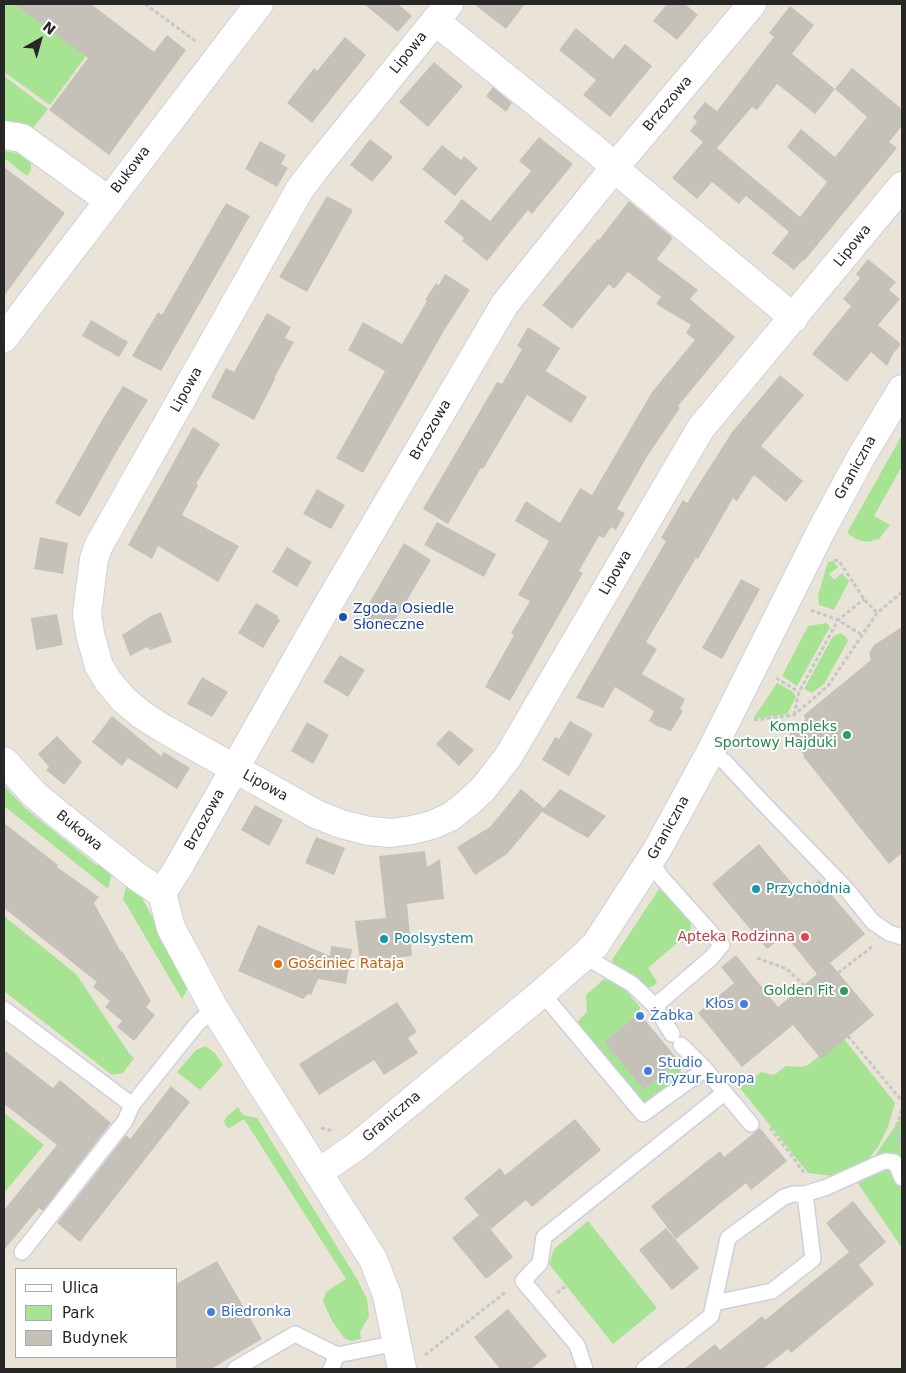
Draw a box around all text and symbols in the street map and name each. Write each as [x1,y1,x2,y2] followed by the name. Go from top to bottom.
[15,15,65,65] north arrow
[40,18,59,38] text: N
[387,29,431,77] street label: Lipowa
[640,73,696,135] street label: Brzozowa
[108,143,154,197] street label: Bukowa
[831,222,875,270] street label: Lipowa
[168,364,206,416] street label: Lipowa
[407,397,455,463] street label: Brzozowa
[832,433,880,503] street label: Graniczna
[596,548,636,598] street label: Lipowa
[353,601,454,634] place label: Zgoda Osiedle Słoneczne
[337,611,349,623] marker: Zgoda Osiedle Słoneczne
[714,719,837,752] place label: Kompleks Sportowy Hajduki
[841,729,853,741] marker: Kompleks Sportowy Hajduki
[239,767,291,805] street label: Lipowa
[181,787,229,853] street label: Brzozowa
[645,793,693,863] street label: Graniczna
[52,807,106,855] street label: Bukowa
[766,881,851,897] place label: Przychodnia
[750,883,762,895] marker: Przychodnia
[677,929,795,945] place label: Apteka Rodzinna
[394,931,474,947] place label: Poolsystem
[799,931,811,943] marker: Apteka Rodzinna
[378,933,390,945] marker: Poolsystem
[288,956,404,972] place label: Gościniec Rataja
[272,958,284,970] marker: Gościniec Rataja
[763,983,834,999] place label: Golden Fit
[838,985,850,997] marker: Golden Fit
[705,996,734,1012] place label: Kłos
[738,998,750,1010] marker: Kłos
[650,1008,693,1024] place label: Żabka
[634,1010,646,1022] marker: Żabka
[658,1055,755,1088] place label: Studio Fryzur Europa
[642,1065,654,1077] marker: Studio Fryzur Europa
[360,1088,424,1146] street label: Graniczna
[15,1268,178,1358] legend
[62,1279,99,1297] text: Ulica
[62,1304,94,1322] text: Park
[221,1304,291,1320] place label: Biedronka
[205,1306,217,1318] marker: Biedronka
[62,1329,128,1347] text: Budynek

